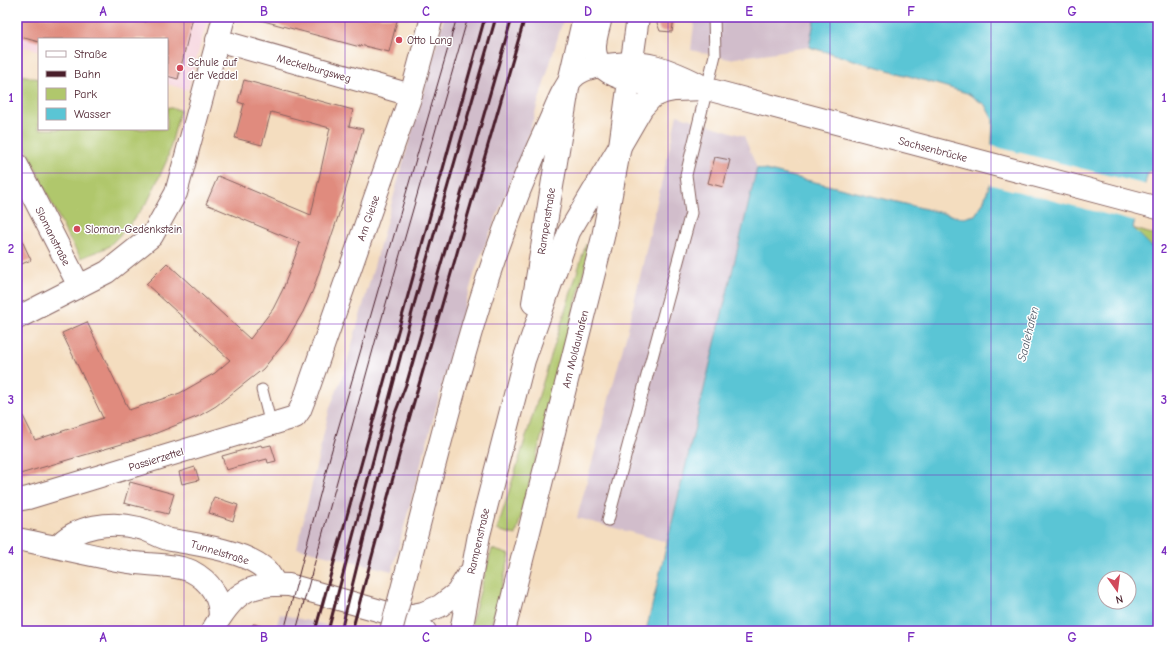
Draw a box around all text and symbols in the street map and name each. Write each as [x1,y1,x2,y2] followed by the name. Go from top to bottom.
[99,4,107,19] text: A
[260,4,268,19] text: B
[422,4,430,19] text: C
[584,4,592,19] text: D
[745,4,753,19] text: E
[907,4,915,19] text: F
[1067,4,1077,19] text: G
[407,34,452,47] place label: Otto Lang
[394,35,404,45] marker: Otto Lang
[38,38,168,130] legend
[74,47,107,61] text: Straße
[275,52,353,85] street label: Meckelburgsweg
[188,56,238,82] place label: Schule auf der Veddel
[175,63,185,73] marker: Schule auf der Veddel
[74,67,101,81] text: Bahn
[74,87,97,101] text: Park
[8,90,14,105] text: 1
[1161,90,1167,105] text: 1
[74,107,111,121] text: Wasser
[897,134,969,165] street label: Sachsenbrücke
[535,186,558,255] street label: Rampenstraße
[355,193,383,243] street label: Am Gleise
[32,205,73,268] street label: Slomanstraße
[85,223,182,236] place label: Sloman-Gedenkstein
[72,224,82,234] marker: Sloman-Gedenkstein
[8,241,14,256] text: 2
[1161,241,1167,256] text: 2
[1014,305,1042,363] water label: Saalehafen
[560,309,591,389] street label: Am Moldauhafen
[8,392,14,407] text: 3
[1161,392,1167,407] text: 3
[127,445,185,474] street label: Passierzettel
[465,506,493,575] street label: Rampenstraße
[189,537,251,568] street label: Tunnelstraße
[8,543,14,558] text: 4
[1161,543,1167,558] text: 4
[1097,570,1137,610] north arrow
[1114,592,1124,606] text: N
[99,630,107,645] text: A
[260,630,268,645] text: B
[422,630,430,645] text: C
[584,630,592,645] text: D
[745,630,753,645] text: E
[907,630,915,645] text: F
[1067,630,1077,645] text: G

